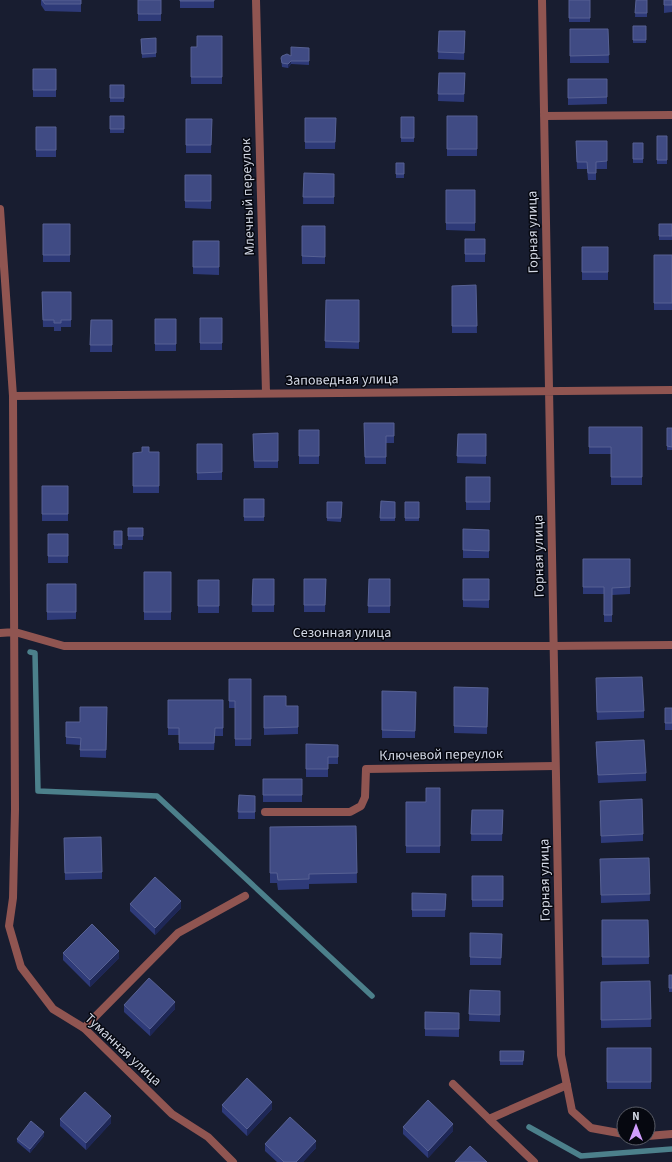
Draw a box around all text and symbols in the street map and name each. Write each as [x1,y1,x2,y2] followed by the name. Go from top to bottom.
[236,138,260,256] street label: Млечный переулок
[522,191,544,273] street label: Горная улица
[285,369,399,391] street label: Заповедная улица
[528,515,550,597] street label: Горная улица
[293,623,391,643] street label: Сезонная улица
[379,744,503,766] street label: Ключевой переулок
[534,839,556,921] street label: Горная улица
[80,1009,166,1091] street label: Туманная улица
[616,1106,656,1146] north arrow
[632,1109,640,1124] text: N

